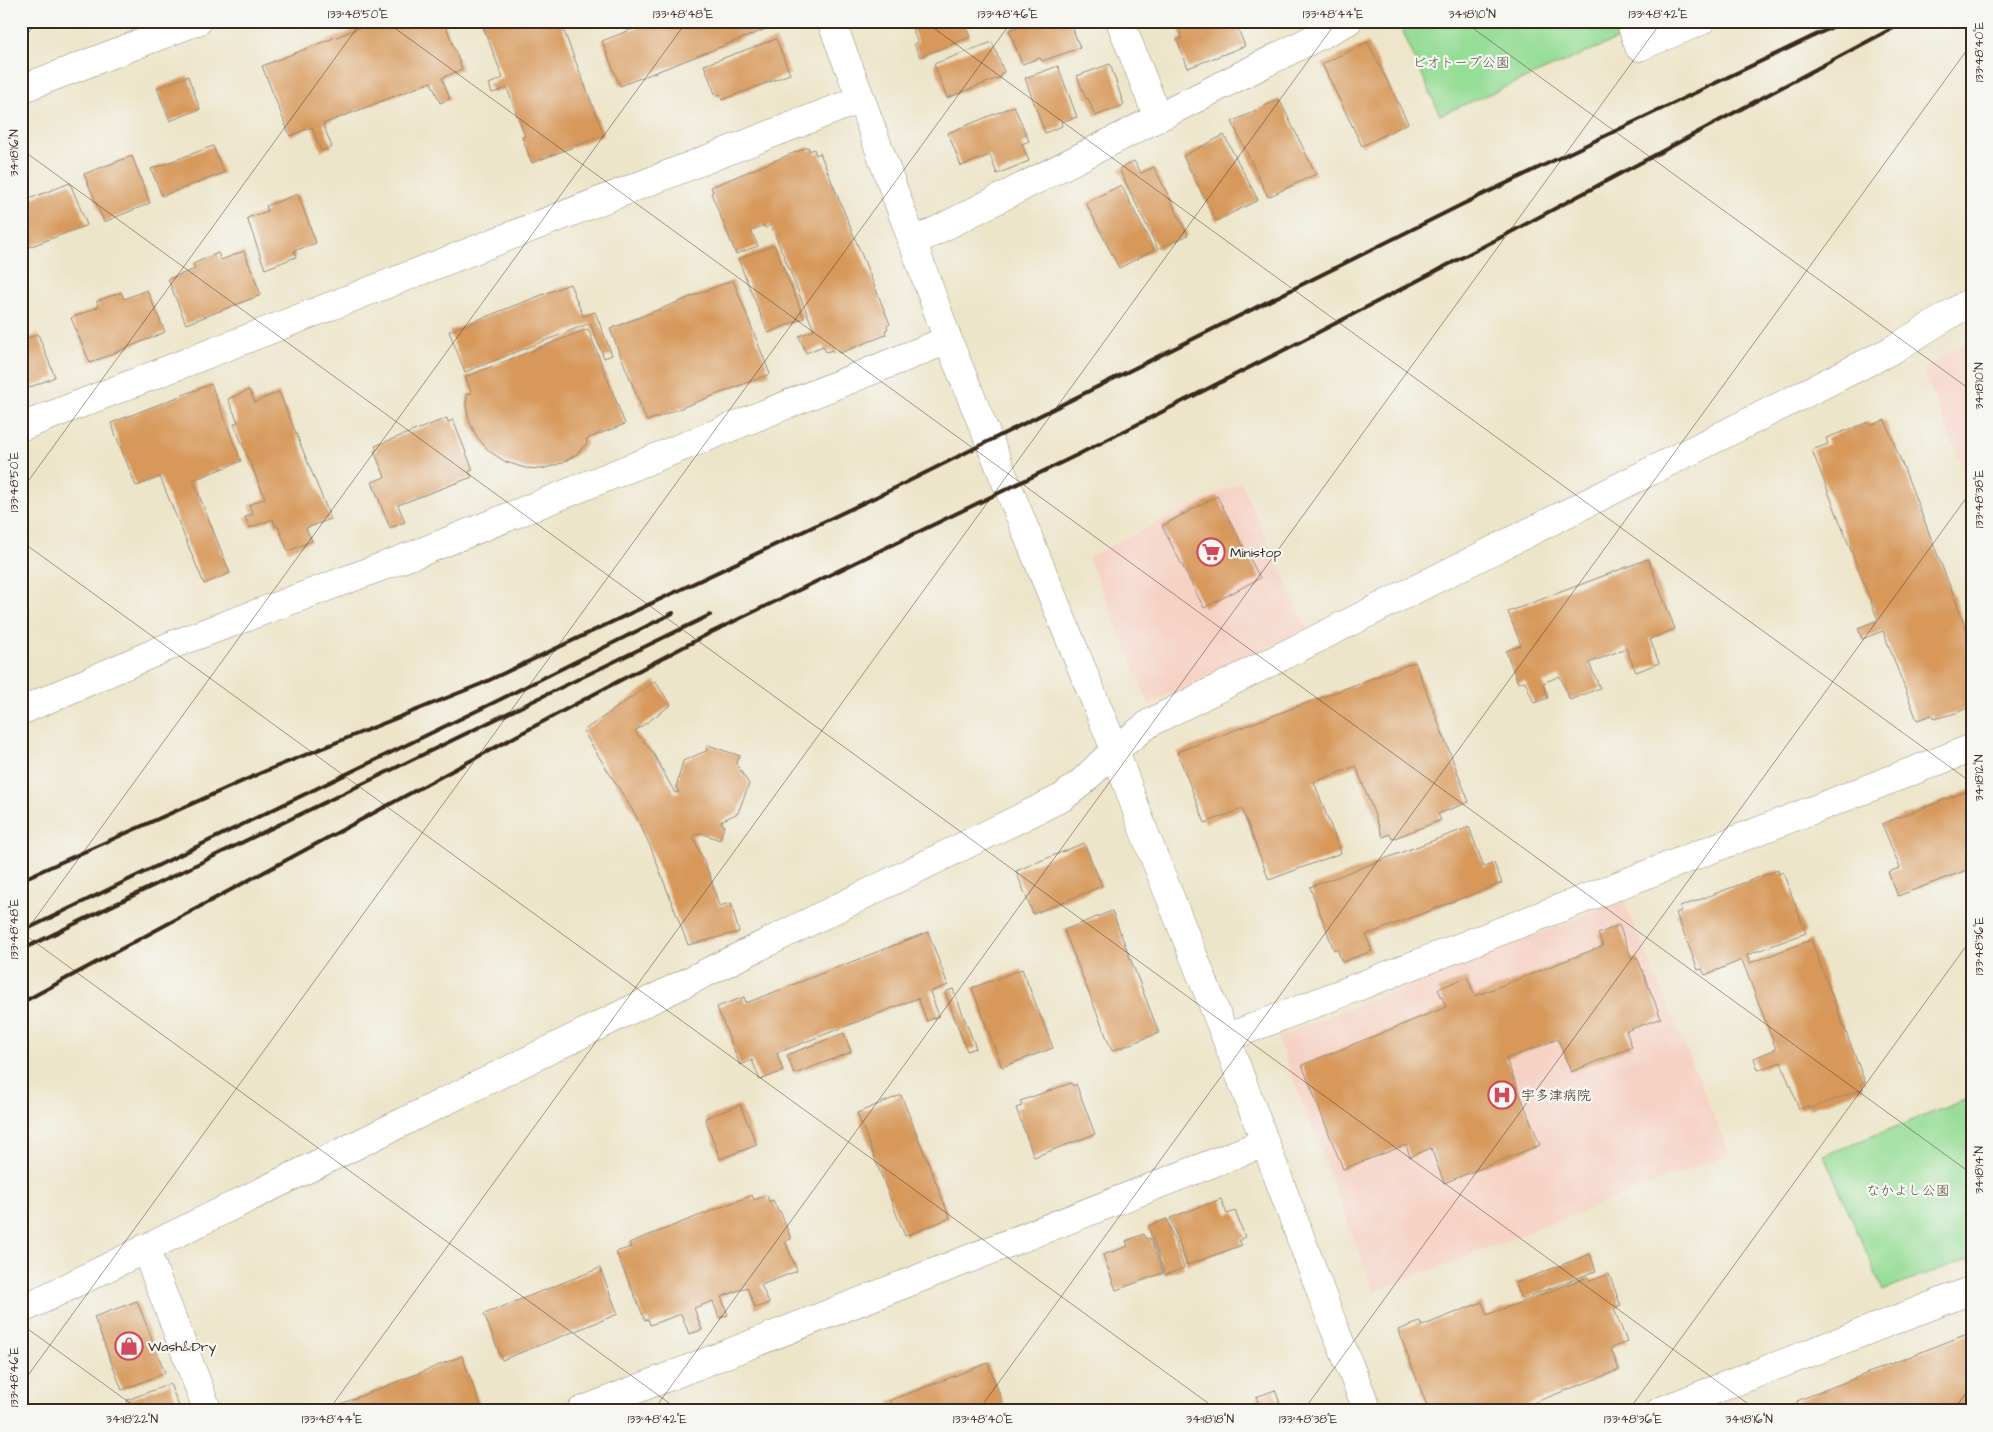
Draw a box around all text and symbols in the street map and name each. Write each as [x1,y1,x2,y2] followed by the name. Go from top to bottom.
[328,6,388,23] text: 133°48'50"E
[653,6,713,23] text: 133°48'48"E
[978,6,1038,23] text: 133°48'46"E
[1303,6,1363,23] text: 133°48'44"E
[1448,6,1496,23] text: 34°18'10"N
[1628,6,1688,23] text: 133°48'42"E
[1971,22,1988,82] text: 133°48'40"E
[1412,53,1510,73] park label: ビオトープ公園
[6,129,23,177] text: 34°18'16"N
[1971,362,1988,410] text: 34°18'10"N
[6,452,23,512] text: 133°48'50"E
[1971,470,1988,528] text: 133°48'38"E
[1196,537,1226,567] supermarket icon: Ministop
[1230,543,1281,563] place label: Ministop
[1971,754,1988,801] text: 34°18'12"N
[6,899,23,959] text: 133°48'48"E
[1971,917,1988,975] text: 133°48'36"E
[1487,1080,1517,1110] hospital icon: 宇多津病院
[1521,1086,1591,1106] place label: 宇多津病院
[1971,1145,1988,1194] text: 34°18'14"N
[1866,1181,1950,1201] park label: なかよし公園
[114,1331,144,1361] shop icon: Wash&Dry
[148,1337,216,1357] place label: Wash&Dry
[6,1347,23,1407] text: 133°48'46"E
[106,1411,159,1428] text: 34°18'22"N
[302,1411,362,1428] text: 133°48'44"E
[627,1411,687,1428] text: 133°48'42"E
[953,1411,1013,1428] text: 133°48'40"E
[1186,1411,1234,1428] text: 34°18'18"N
[1279,1411,1337,1428] text: 133°48'38"E
[1604,1411,1662,1428] text: 133°48'36"E
[1725,1411,1773,1428] text: 34°18'16"N

